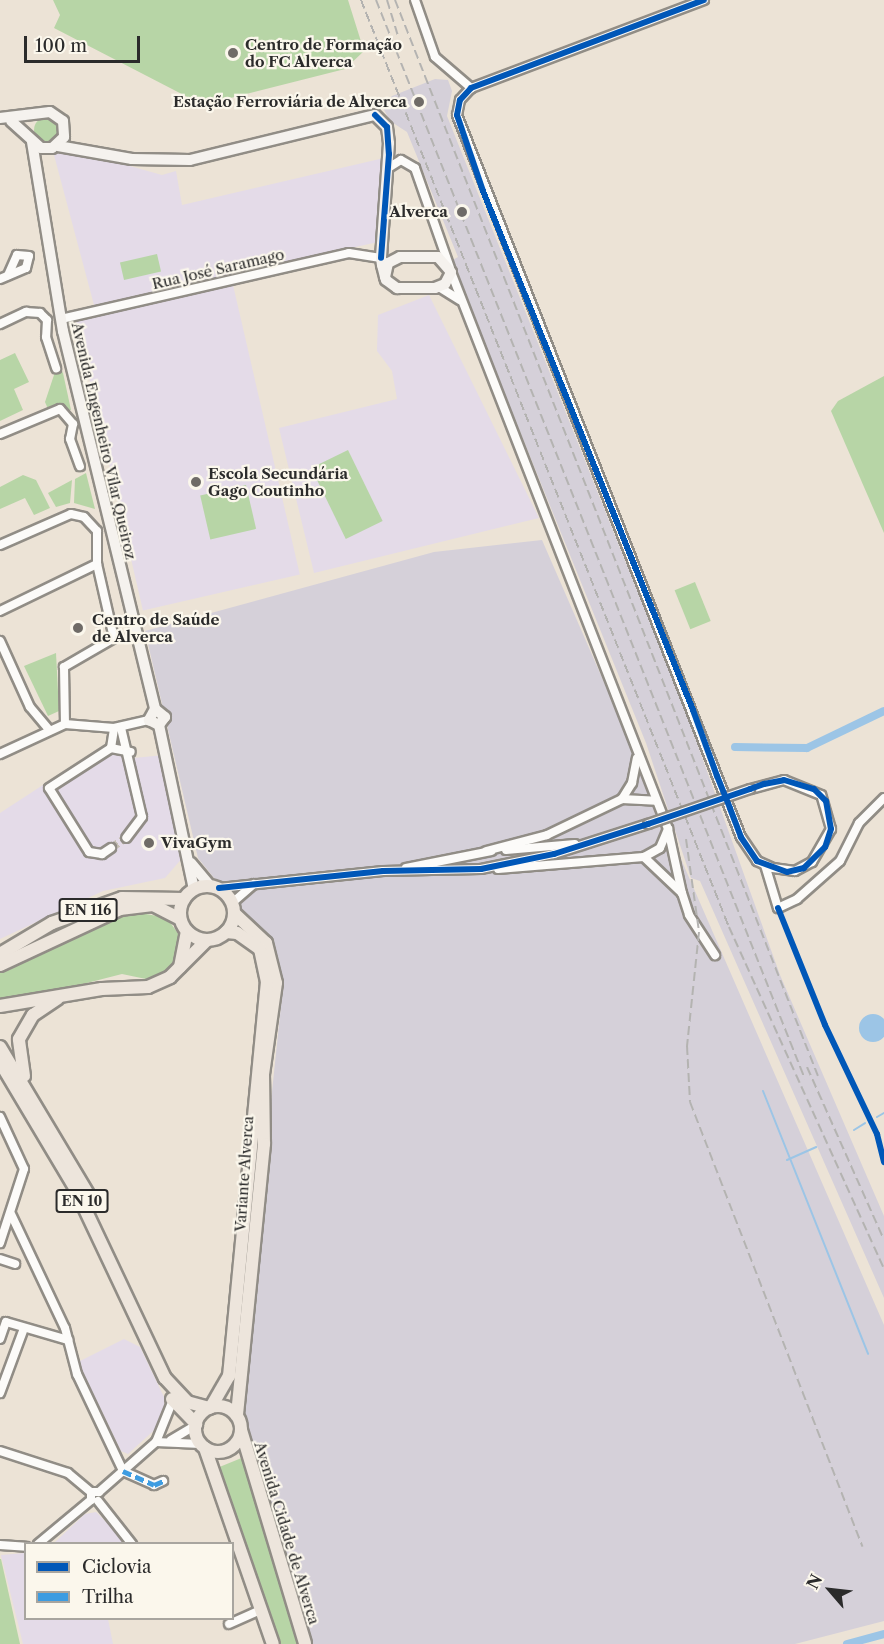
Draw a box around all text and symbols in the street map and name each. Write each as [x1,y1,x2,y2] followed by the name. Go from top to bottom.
[27,24,142,62] scale bar
[35,35,87,57] text: 100 m
[245,35,402,70] place label: Centro de Formação do FC Alverca
[226,46,240,60] marker: Centro de Formação do FC Alverca
[172,93,407,111] place label: Estação Ferroviária de Alverca
[412,95,426,109] marker: Estação Ferroviária de Alverca
[389,203,448,221] place label: Alverca
[453,203,471,221] marker: Alverca
[150,245,286,293] street label: Rua José Saramago
[68,320,140,562] street label: Avenida Engenheiro Vilar Queiroz
[208,464,348,499] place label: Escola Secundária Gago Coutinho
[189,475,203,489] marker: Escola Secundária Gago Coutinho
[92,610,220,645] place label: Centro de Saúde de Alverca
[69,619,87,637] marker: Centro de Saúde de Alverca
[161,834,232,852] place label: VivaGym
[142,836,156,850] marker: VivaGym
[58,899,118,921] road number: EN 116
[231,1115,257,1233] street label: Variante Alverca
[55,1190,109,1212] road number: EN 10
[250,1439,324,1627] street label: Avenida Cidade de Alverca
[24,1542,234,1620] legend
[82,1556,151,1578] text: Ciclovia
[800,1560,860,1620] north arrow
[802,1571,826,1592] text: N
[82,1586,134,1608] text: Trilha

